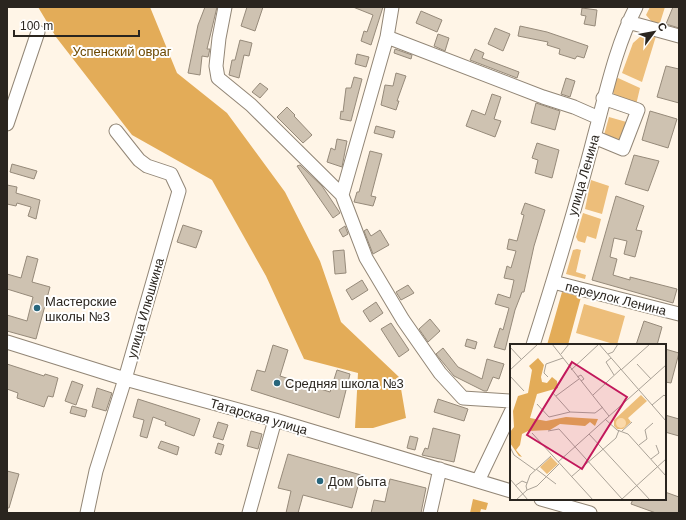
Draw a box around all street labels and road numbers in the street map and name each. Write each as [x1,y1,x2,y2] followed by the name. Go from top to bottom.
[565,132,602,218] street label: улица Ленина
[124,255,167,360] street label: улица Илюшкина
[564,279,669,318] street label: переулок Ленина
[208,395,310,438] street label: Татарская улица

